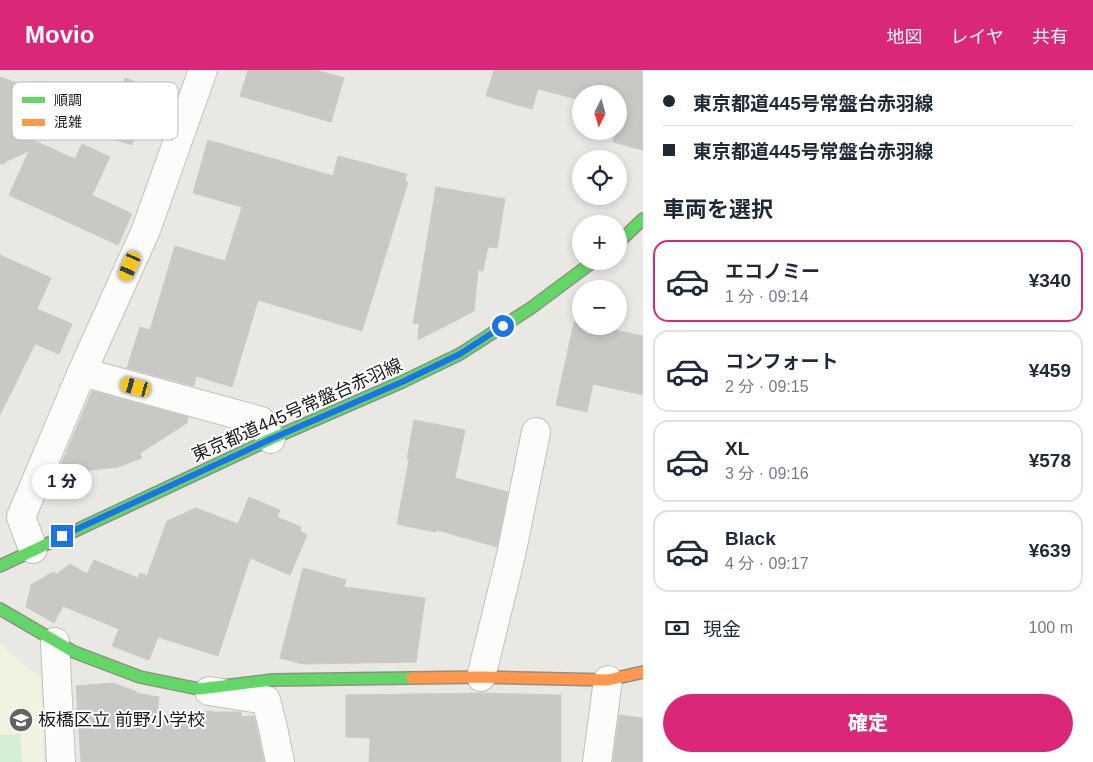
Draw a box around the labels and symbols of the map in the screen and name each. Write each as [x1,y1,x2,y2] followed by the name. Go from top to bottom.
[12,82,178,140] legend
[572,85,628,140] north arrow
[54,92,82,108] text: 順調
[54,114,82,130] text: 混雑
[117,249,142,283] car
[492,315,514,337] route start
[189,354,405,466] street label: 東京都道445号常盤台赤羽線
[119,376,152,398] car
[32,464,92,498] callout: 1 分
[51,525,73,547] route end
[8,707,34,733] school or university icon: 板橋区立 前野小学校
[38,710,205,730] place label: 板橋区立 前野小学校

